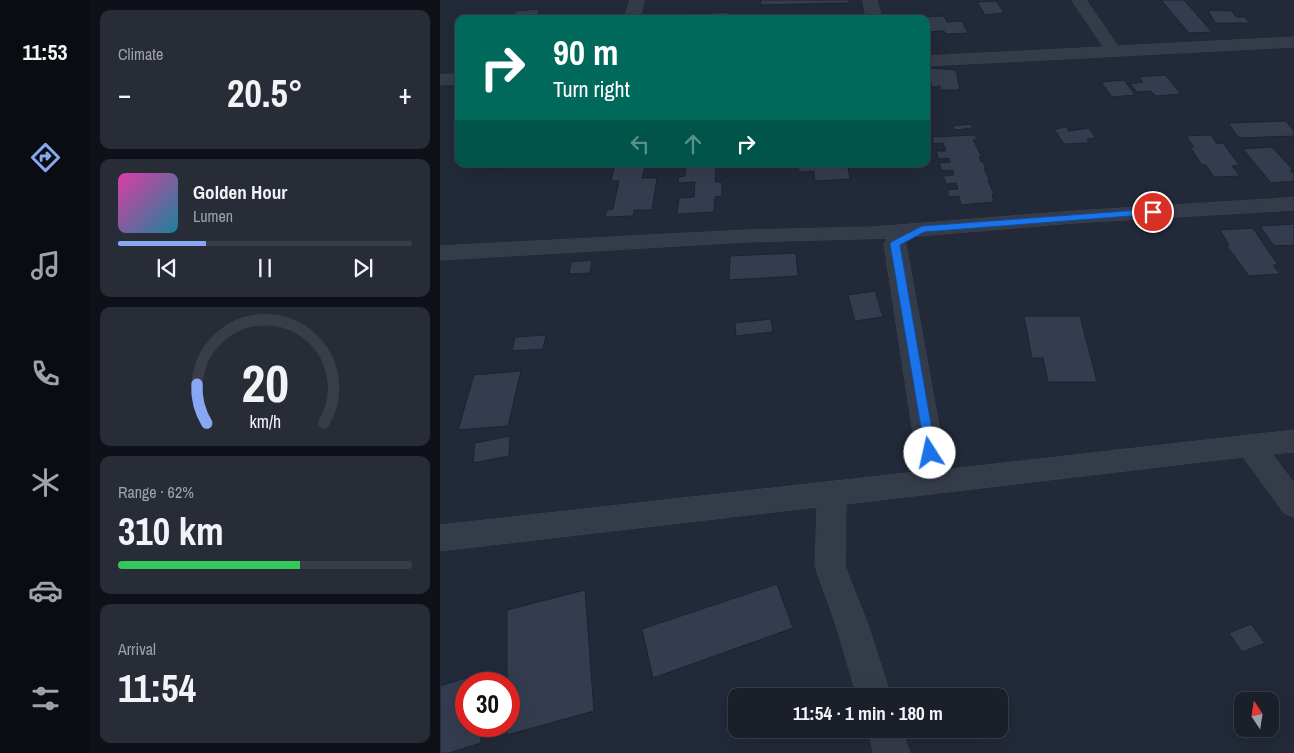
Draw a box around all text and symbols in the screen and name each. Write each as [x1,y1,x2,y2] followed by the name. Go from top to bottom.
[553,29,618,76] text: 90 m
[470,35,535,100] icon: right
[22,37,68,67] text: 11:53
[118,43,163,65] text: Climate
[227,68,303,119] text: 20.5°
[553,74,630,104] text: Turn right
[118,75,131,113] text: −
[399,75,412,113] text: +
[626,130,654,158] icon: left
[679,130,707,158] icon: ahead
[732,130,760,158] icon: right
[28,140,63,175] icon: directions
[193,179,287,205] text: Golden Hour
[1132,191,1174,233] pin
[1139,198,1167,226] icon: arrive
[193,205,233,227] text: Lumen
[28,248,63,283] icon: music
[153,254,181,282] icon: previous
[251,254,279,282] icon: pause
[349,254,377,282] icon: next
[241,348,289,418] text: 20
[28,356,63,391] icon: phone
[249,410,281,434] text: km/h
[903,426,955,478] position arrow
[28,465,63,500] icon: climate
[118,481,194,503] text: Range · 62%
[118,506,224,557] text: 310 km
[28,573,63,608] icon: car
[118,638,156,660] text: Arrival
[118,663,196,714] text: 11:54
[455,672,520,737] speed limit sign: 30
[28,681,63,716] icon: filters
[1234,692,1279,738] north arrow
[1234,692,1279,737] map controls
[793,700,943,726] text: 11:54 · 1 min · 180 m

